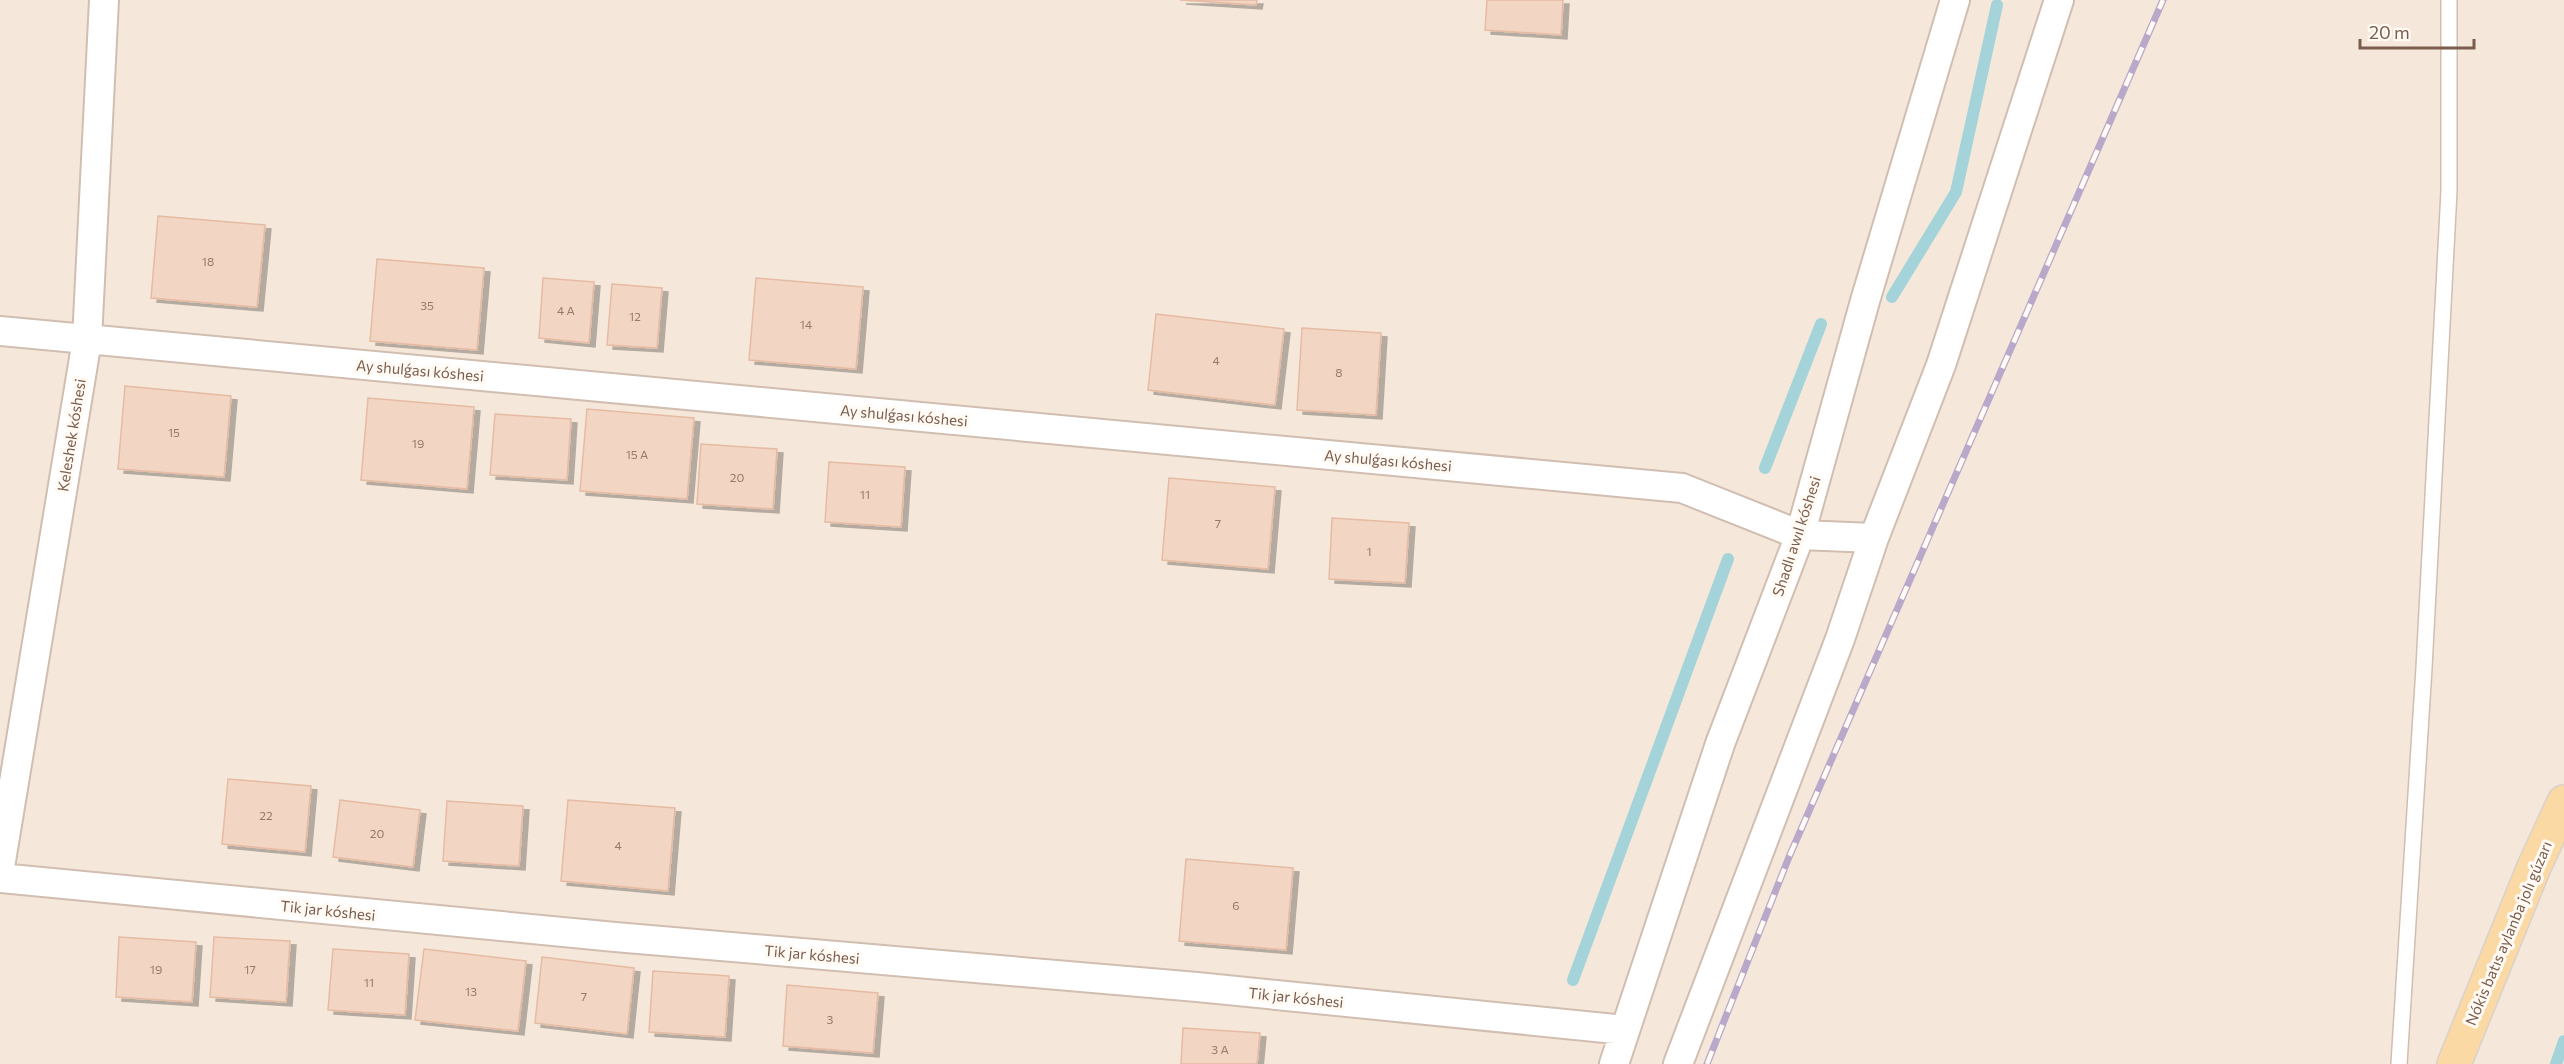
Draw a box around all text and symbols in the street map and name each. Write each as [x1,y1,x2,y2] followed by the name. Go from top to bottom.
[2360,12,2474,50] scale bar
[2369,21,2410,43] text: 20 m
[202,254,214,268] house number: 18
[420,298,434,312] house number: 35
[557,303,575,317] house number: 4 А
[629,309,641,323] house number: 12
[800,317,812,331] house number: 14
[1212,353,1220,367] house number: 4
[355,355,485,385] street label: Ay shulǵası kóshesi
[1335,365,1343,379] house number: 8
[53,377,89,493] street label: Keleshek kóshesi
[839,400,969,430] street label: Ay shulǵası kóshesi
[168,425,180,439] house number: 15
[412,436,424,450] house number: 19
[1323,445,1453,475] street label: Ay shulǵası kóshesi
[626,447,648,461] house number: 15 А
[730,470,744,484] house number: 20
[1768,474,1824,598] street label: Shadlı awıl kóshesi
[860,487,870,501] house number: 11
[1215,516,1221,530] house number: 7
[1366,544,1372,558] house number: 1
[259,808,273,822] house number: 22
[370,826,384,840] house number: 20
[614,838,622,852] house number: 4
[2461,838,2555,1028] street label: Nókis batıs aylanba jolı gúzarı
[280,896,376,924] street label: Tik jar kóshesi
[1232,898,1240,912] house number: 6
[764,941,860,967] street label: Tik jar kóshesi
[150,962,162,976] house number: 19
[244,962,256,976] house number: 17
[364,975,374,989] house number: 11
[1248,983,1344,1011] street label: Tik jar kóshesi
[465,984,477,998] house number: 13
[581,989,587,1003] house number: 7
[827,1012,834,1026] house number: 3
[1211,1042,1229,1056] house number: 3 А

